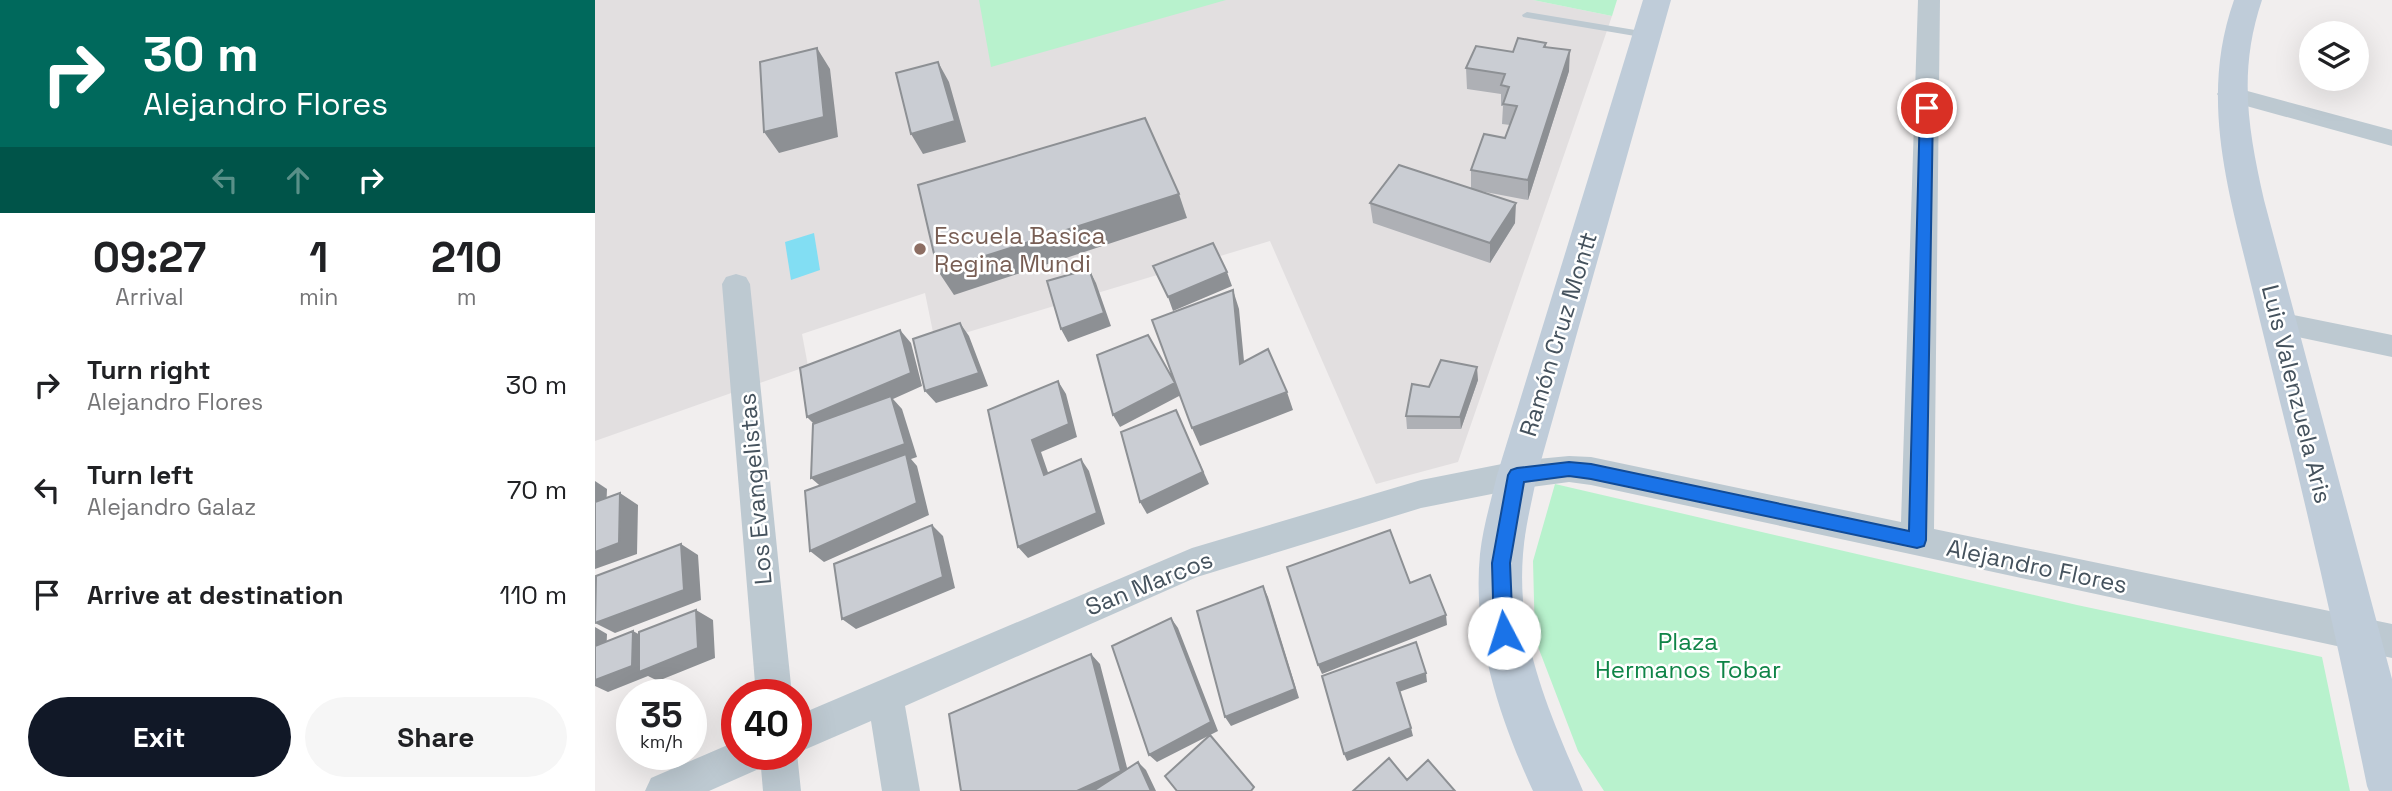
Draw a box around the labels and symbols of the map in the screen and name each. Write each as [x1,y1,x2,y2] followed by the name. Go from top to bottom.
[1897,78,1957,138] pin
[934,220,1106,279] place label: Escuela Basica Regina Mundi
[1512,228,1604,440] street label: Ramón Cruz Montt
[912,241,928,257] marker: Escuela Basica Regina Mundi
[2255,281,2339,507] street label: Luis Valenzuela Aris
[731,392,779,586] street label: Los Evangelistas
[1944,532,2130,600] street label: Alejandro Flores
[1081,543,1217,623] street label: San Marcos
[1467,596,1541,670] position arrow
[1595,626,1781,685] park label: Plaza Hermanos Tobar
[721,679,812,770] speed limit sign: 40

